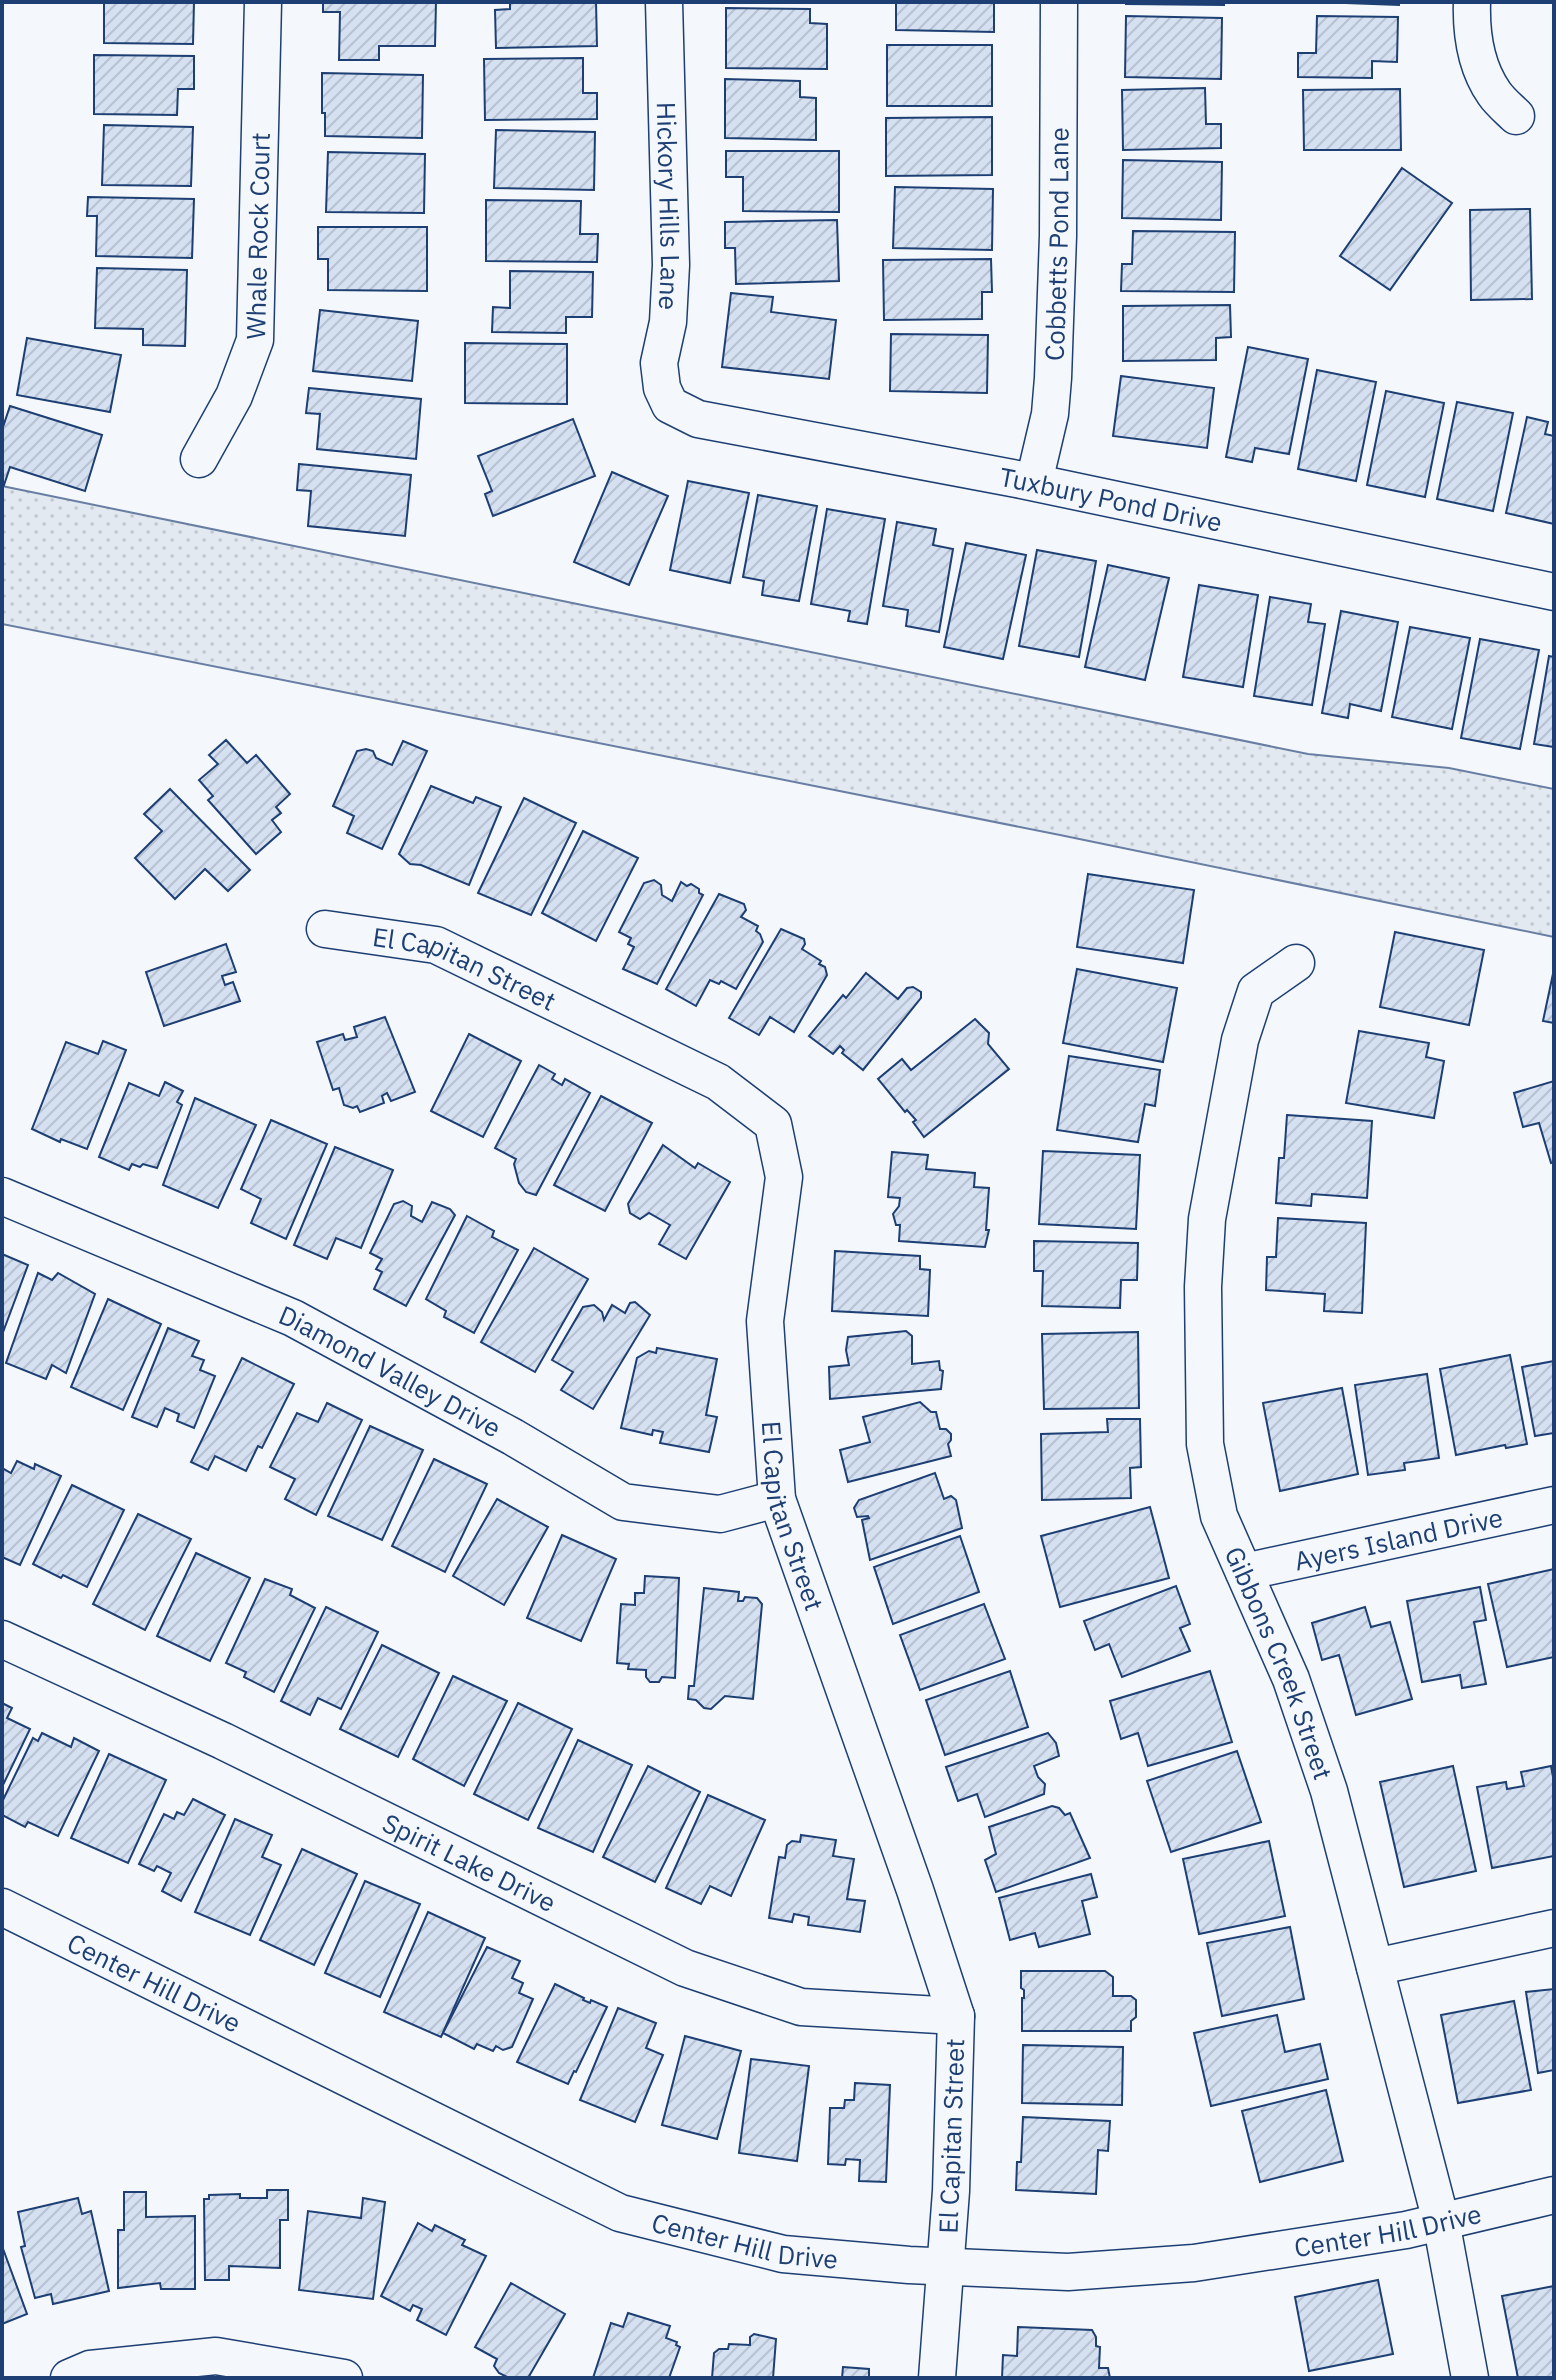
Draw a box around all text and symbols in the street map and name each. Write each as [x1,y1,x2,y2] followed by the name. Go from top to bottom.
[650,101,688,311] street label: Hickory Hills Lane
[1037,127,1075,362] street label: Cobbetts Pond Lane
[238,132,277,340] street label: Whale Rock Court
[997,459,1225,539] street label: Tuxbury Pond Drive
[370,919,562,1018] street label: El Capitan Street
[274,1297,507,1444] street label: Diamond Valley Drive
[755,1420,832,1615] street label: El Capitan Street
[1291,1500,1506,1578] street label: Ayers Island Drive
[1218,1541,1341,1784] street label: Gibbons Creek Street
[377,1805,562,1919] street label: Spirit Lake Drive
[62,1925,247,2040] street label: Center Hill Drive
[931,2038,971,2234] street label: El Capitan Street
[1292,2196,1484,2264] street label: Center Hill Drive
[648,2205,839,2276] street label: Center Hill Drive

